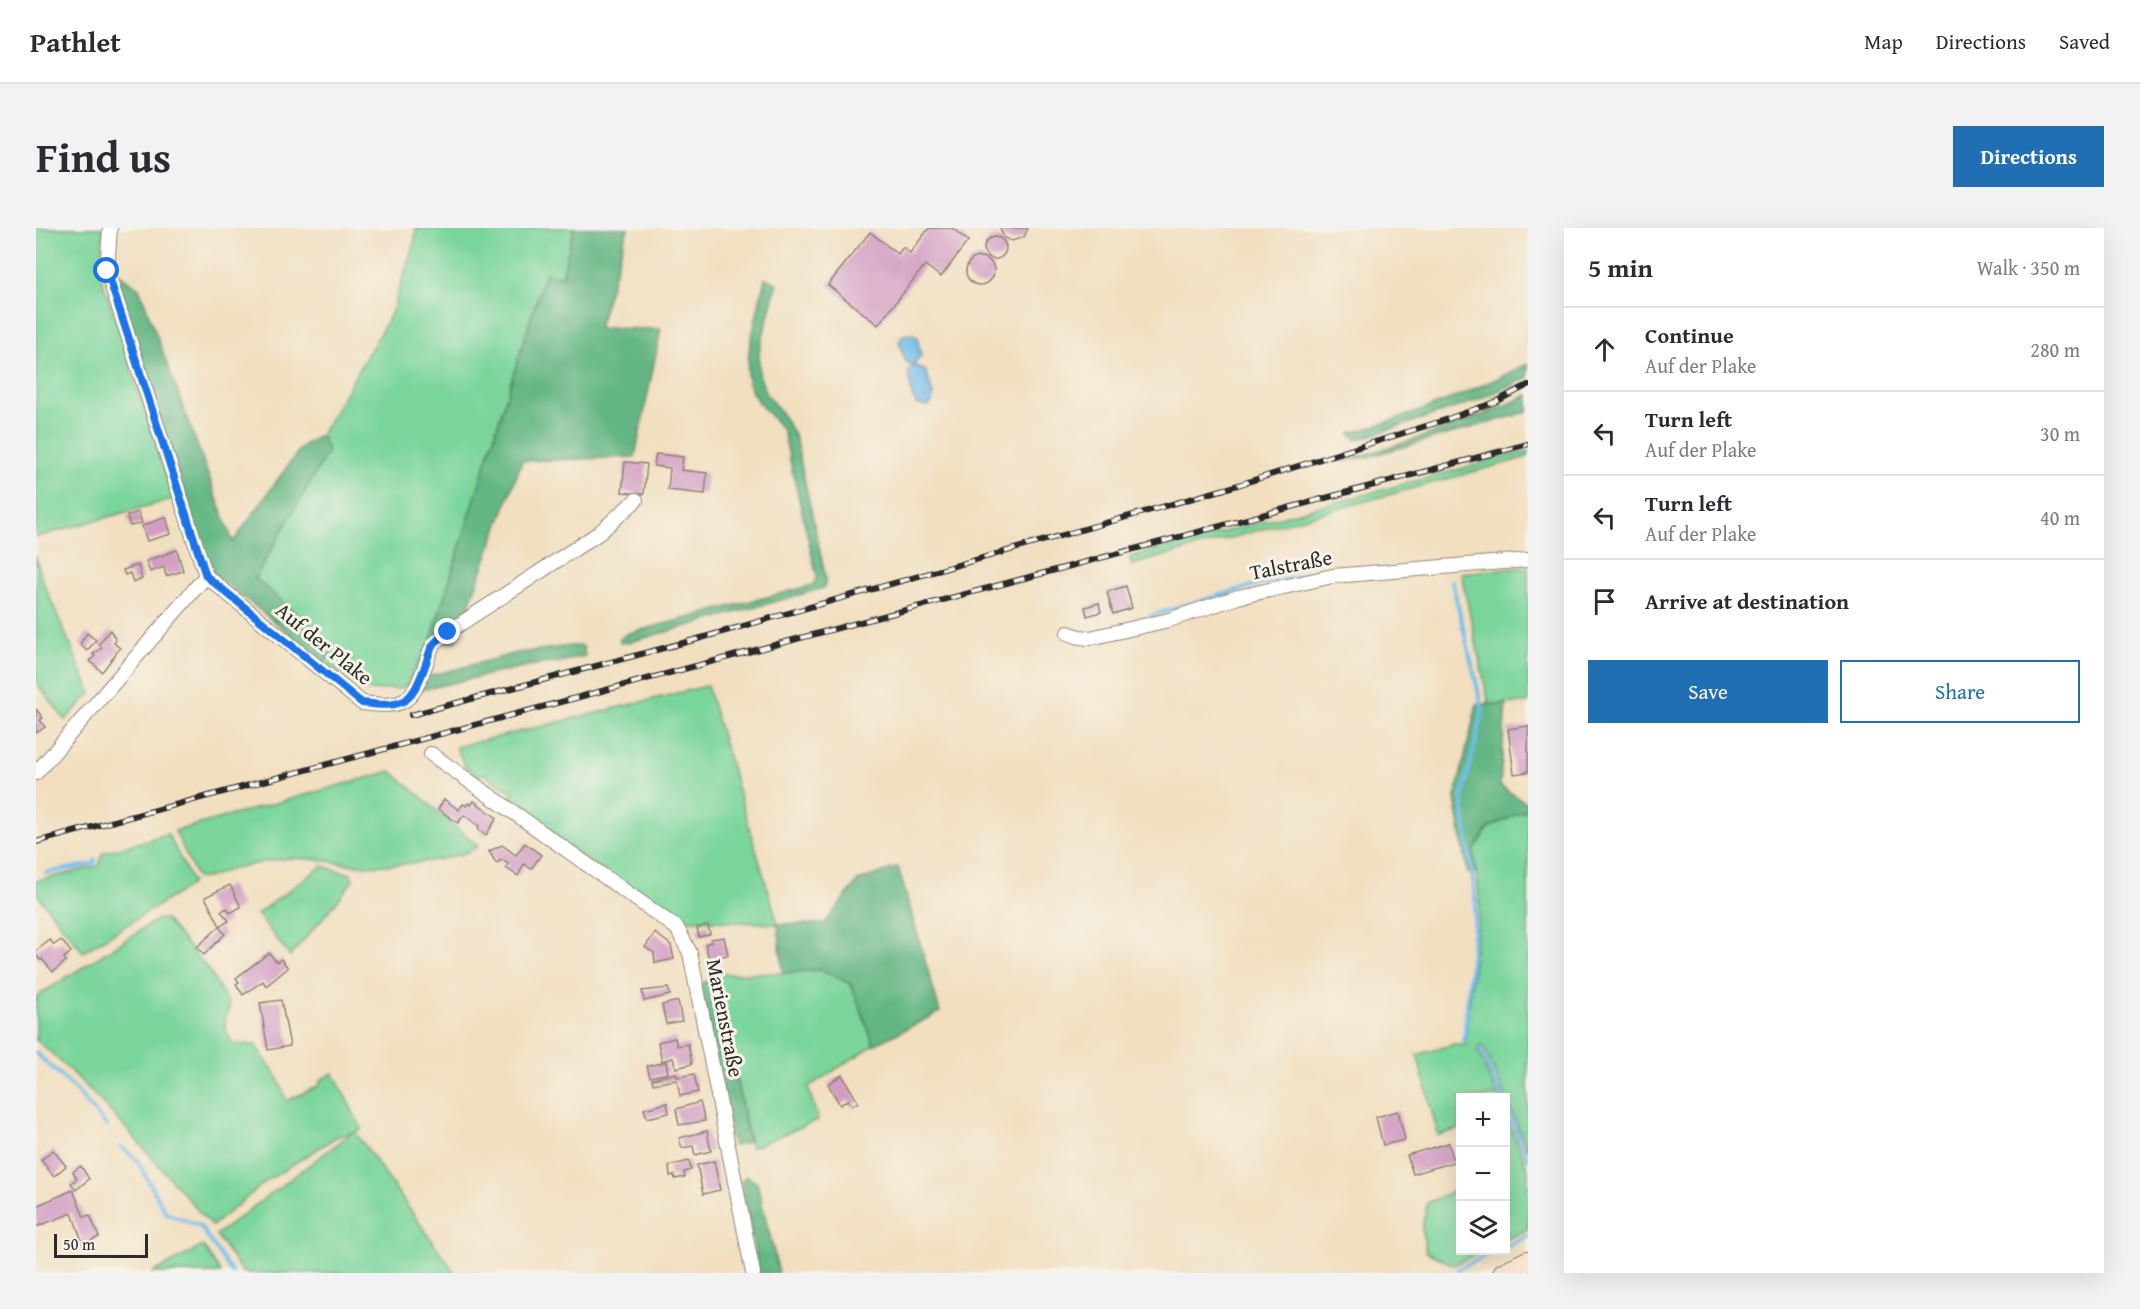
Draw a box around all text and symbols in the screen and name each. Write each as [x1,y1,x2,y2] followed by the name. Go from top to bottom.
[30,21,121,62] text: Pathlet
[1864,26,1903,57] text: Map
[1936,26,2026,57] text: Directions
[2059,26,2110,57] text: Saved
[36,126,171,187] text: Find us
[1953,126,2104,187] button: Directions
[1588,248,1653,287] text: 5 min
[1977,253,2080,282] text: Walk · 350 m
[93,257,119,283] route start
[1645,319,1734,351] text: Continue
[1588,333,1621,366] icon: ahead
[2030,335,2080,364] text: 280 m
[1645,351,1756,380] text: Auf der Plake
[1645,403,1732,435] text: Turn left
[1588,417,1621,450] icon: left
[2040,419,2080,448] text: 30 m
[1645,435,1756,464] text: Auf der Plake
[1645,487,1732,519] text: Turn left
[1588,501,1621,534] icon: left
[2040,503,2080,532] text: 40 m
[1645,519,1756,548] text: Auf der Plake
[1247,541,1335,588] street label: Talstraße
[1588,585,1621,618] icon: arrive
[1645,585,1849,617] text: Arrive at destination
[269,595,380,693] street label: Auf der Plake
[434,618,460,644] route end
[1588,660,1828,723] button: Save
[1840,660,2080,723] button: Share
[699,956,752,1080] street label: Marienstraße
[1456,1093,1510,1255] map controls
[1456,1093,1510,1147] button: +
[1456,1147,1510,1201] button: −
[1456,1201,1510,1255] button: layers
[54,1231,148,1258] scale bar
[63,1232,95,1256] text: 50 m

